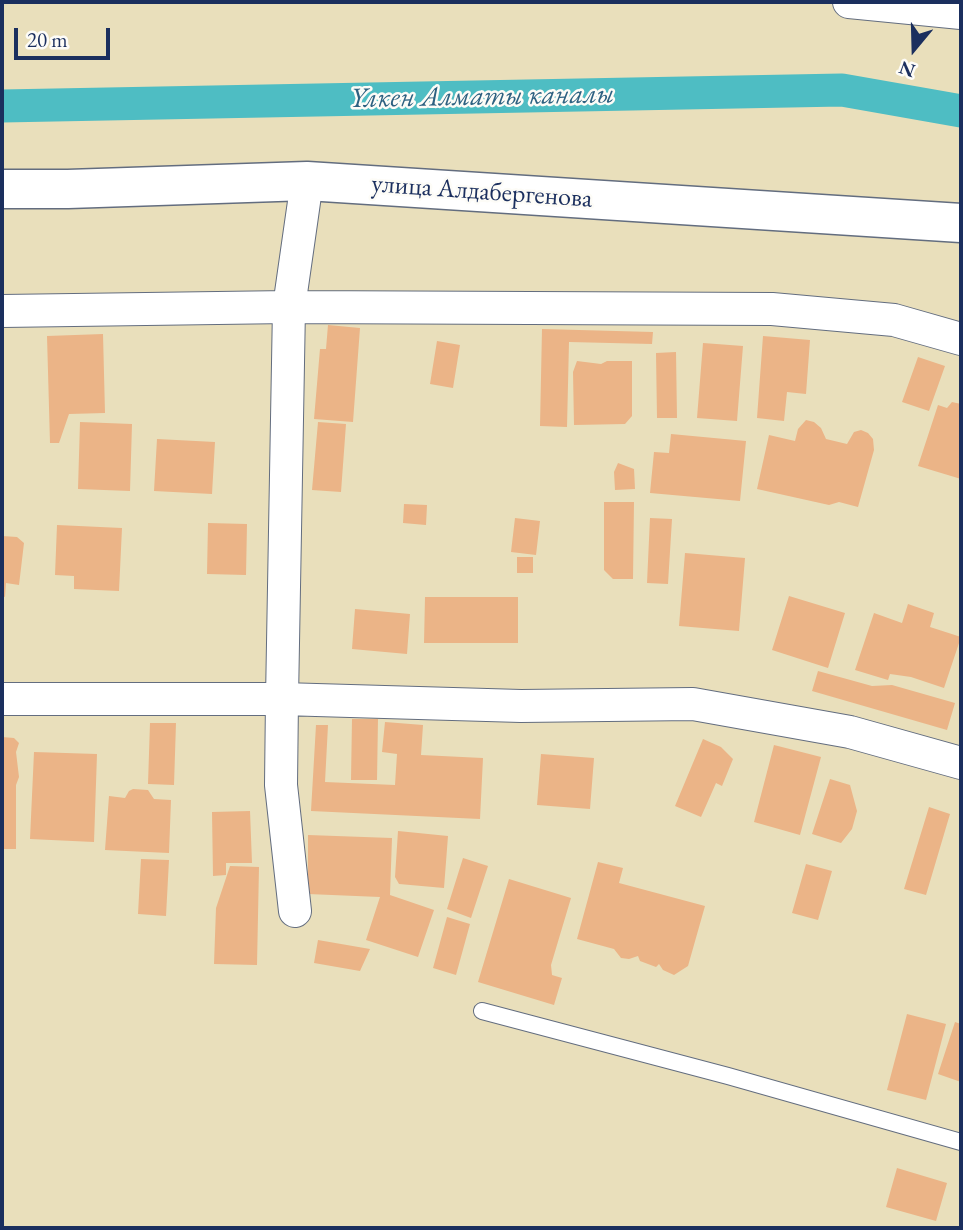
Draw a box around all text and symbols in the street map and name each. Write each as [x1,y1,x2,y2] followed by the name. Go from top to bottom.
[18,14,114,58] scale bar
[879,14,949,84] north arrow
[27,26,68,53] text: 20 m
[896,55,918,84] text: N
[349,78,615,116] water label: Үлкен Алматы каналы
[371,169,593,215] street label: улица Алдабергенова

